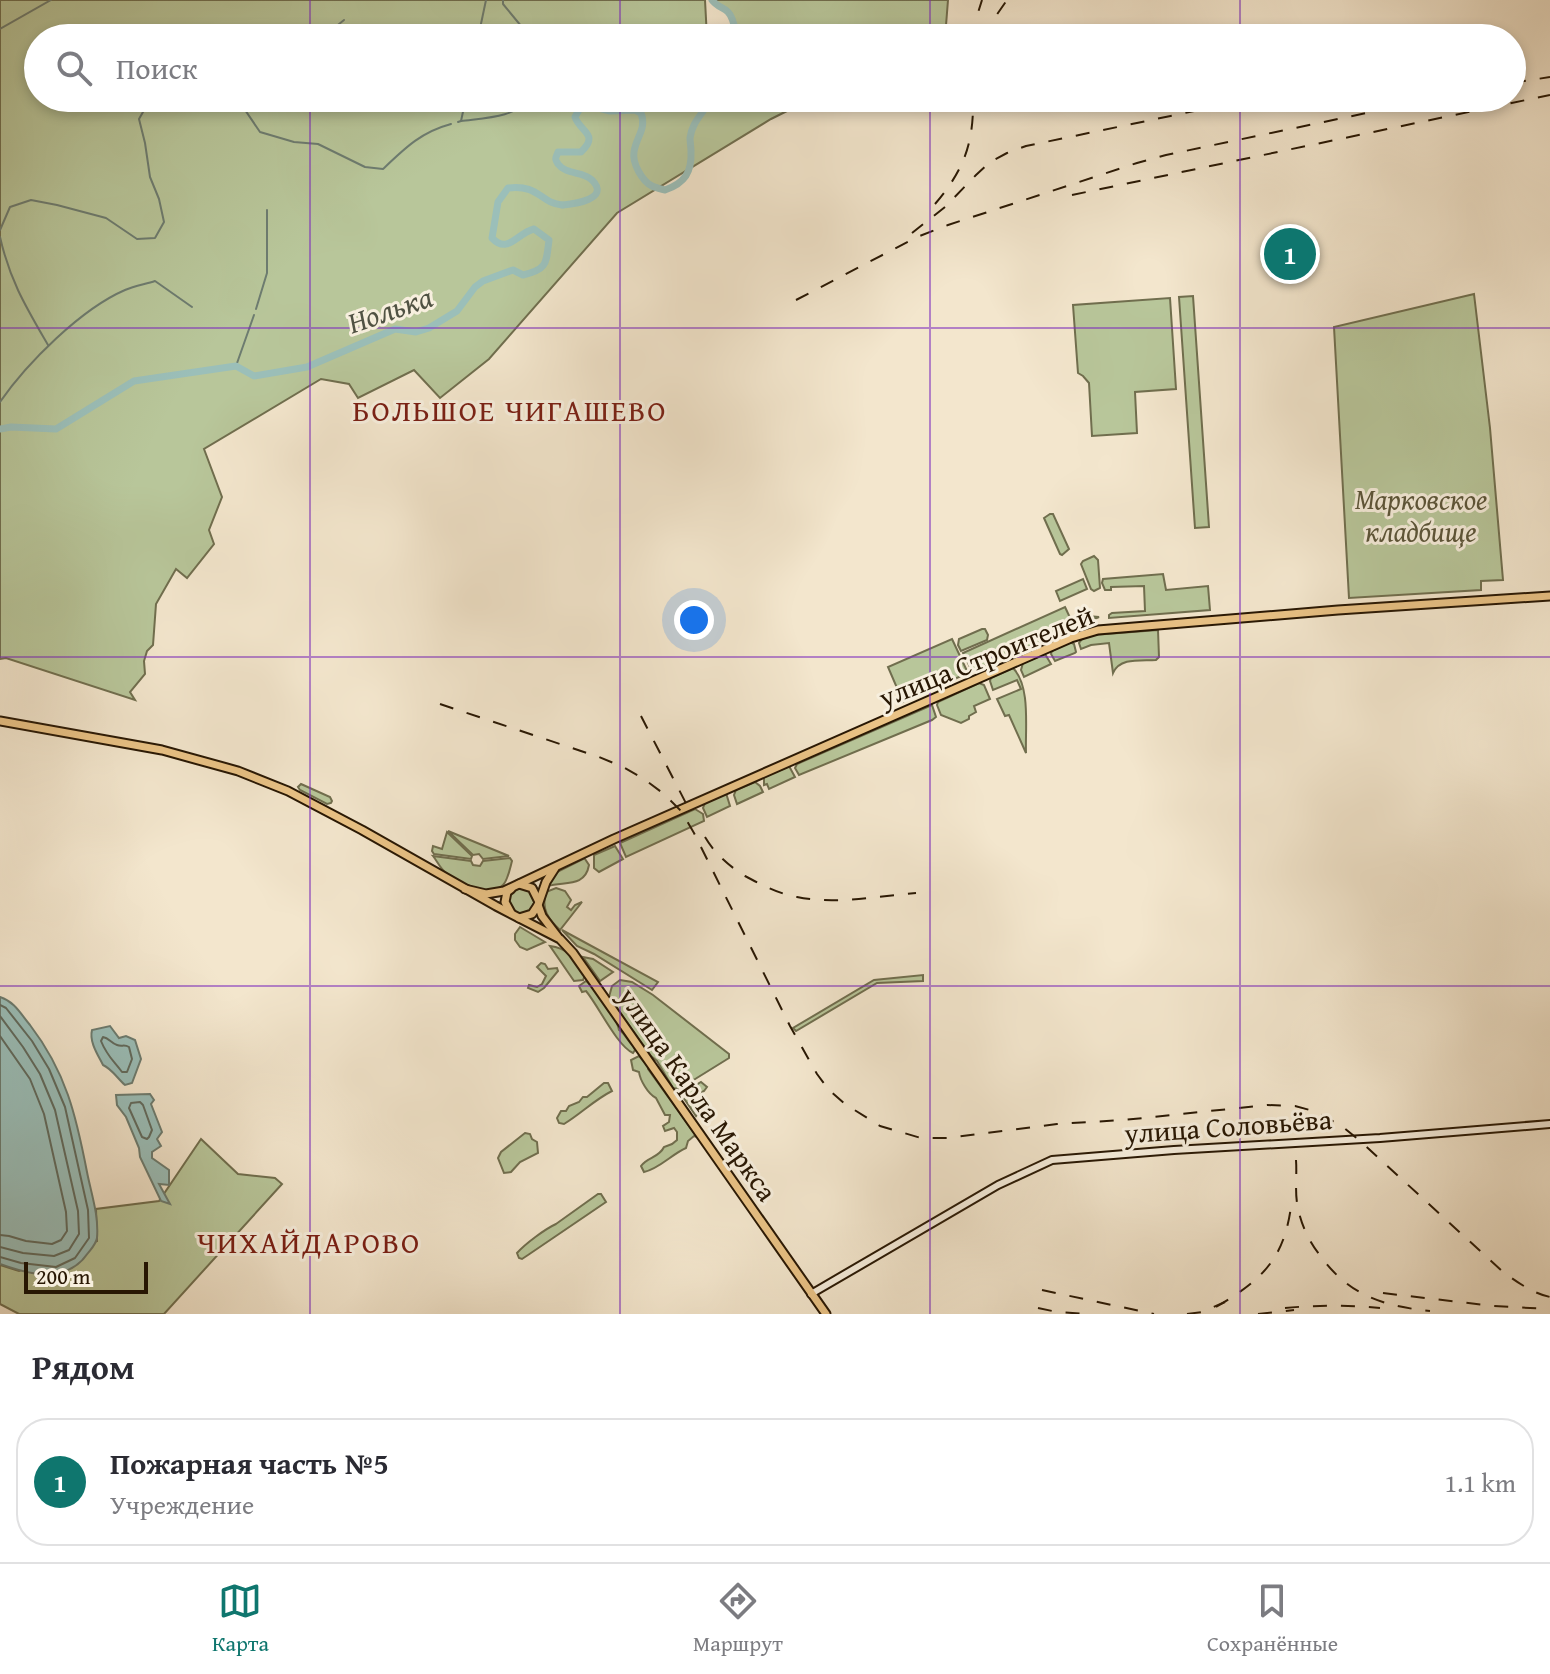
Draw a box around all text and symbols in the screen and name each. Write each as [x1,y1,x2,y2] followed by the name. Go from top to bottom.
[24,24,1526,112] search box
[52,46,96,90] icon: search
[116,46,198,90] text: Поиск
[1264,224,1316,284] pin: 1
[341,274,438,344] water label: Нолька
[353,388,667,432] district label: БОЛЬШОЕ ЧИГАШЕВО
[1355,478,1487,551] park label: Марковское кладбище
[871,594,1099,718] street label: улица Строителей
[674,600,714,640] your location
[608,977,788,1210] street label: улица Карла Маркса
[1122,1098,1334,1153] street label: улица Соловьёва
[197,1220,421,1264] district label: ЧИХАЙДАРОВО
[24,1258,148,1294] scale bar
[36,1260,91,1292] text: 200 m
[32,1342,135,1391] text: Рядом
[110,1441,389,1485] text: Пожарная часть №5
[53,1463,67,1502] text: 1
[1444,1463,1516,1502] text: 1.1 km
[110,1485,254,1524] text: Учреждение
[212,1579,269,1659] tab: Карта
[693,1579,783,1659] tab: Маршрут
[1207,1579,1338,1659] tab: Сохранённые

